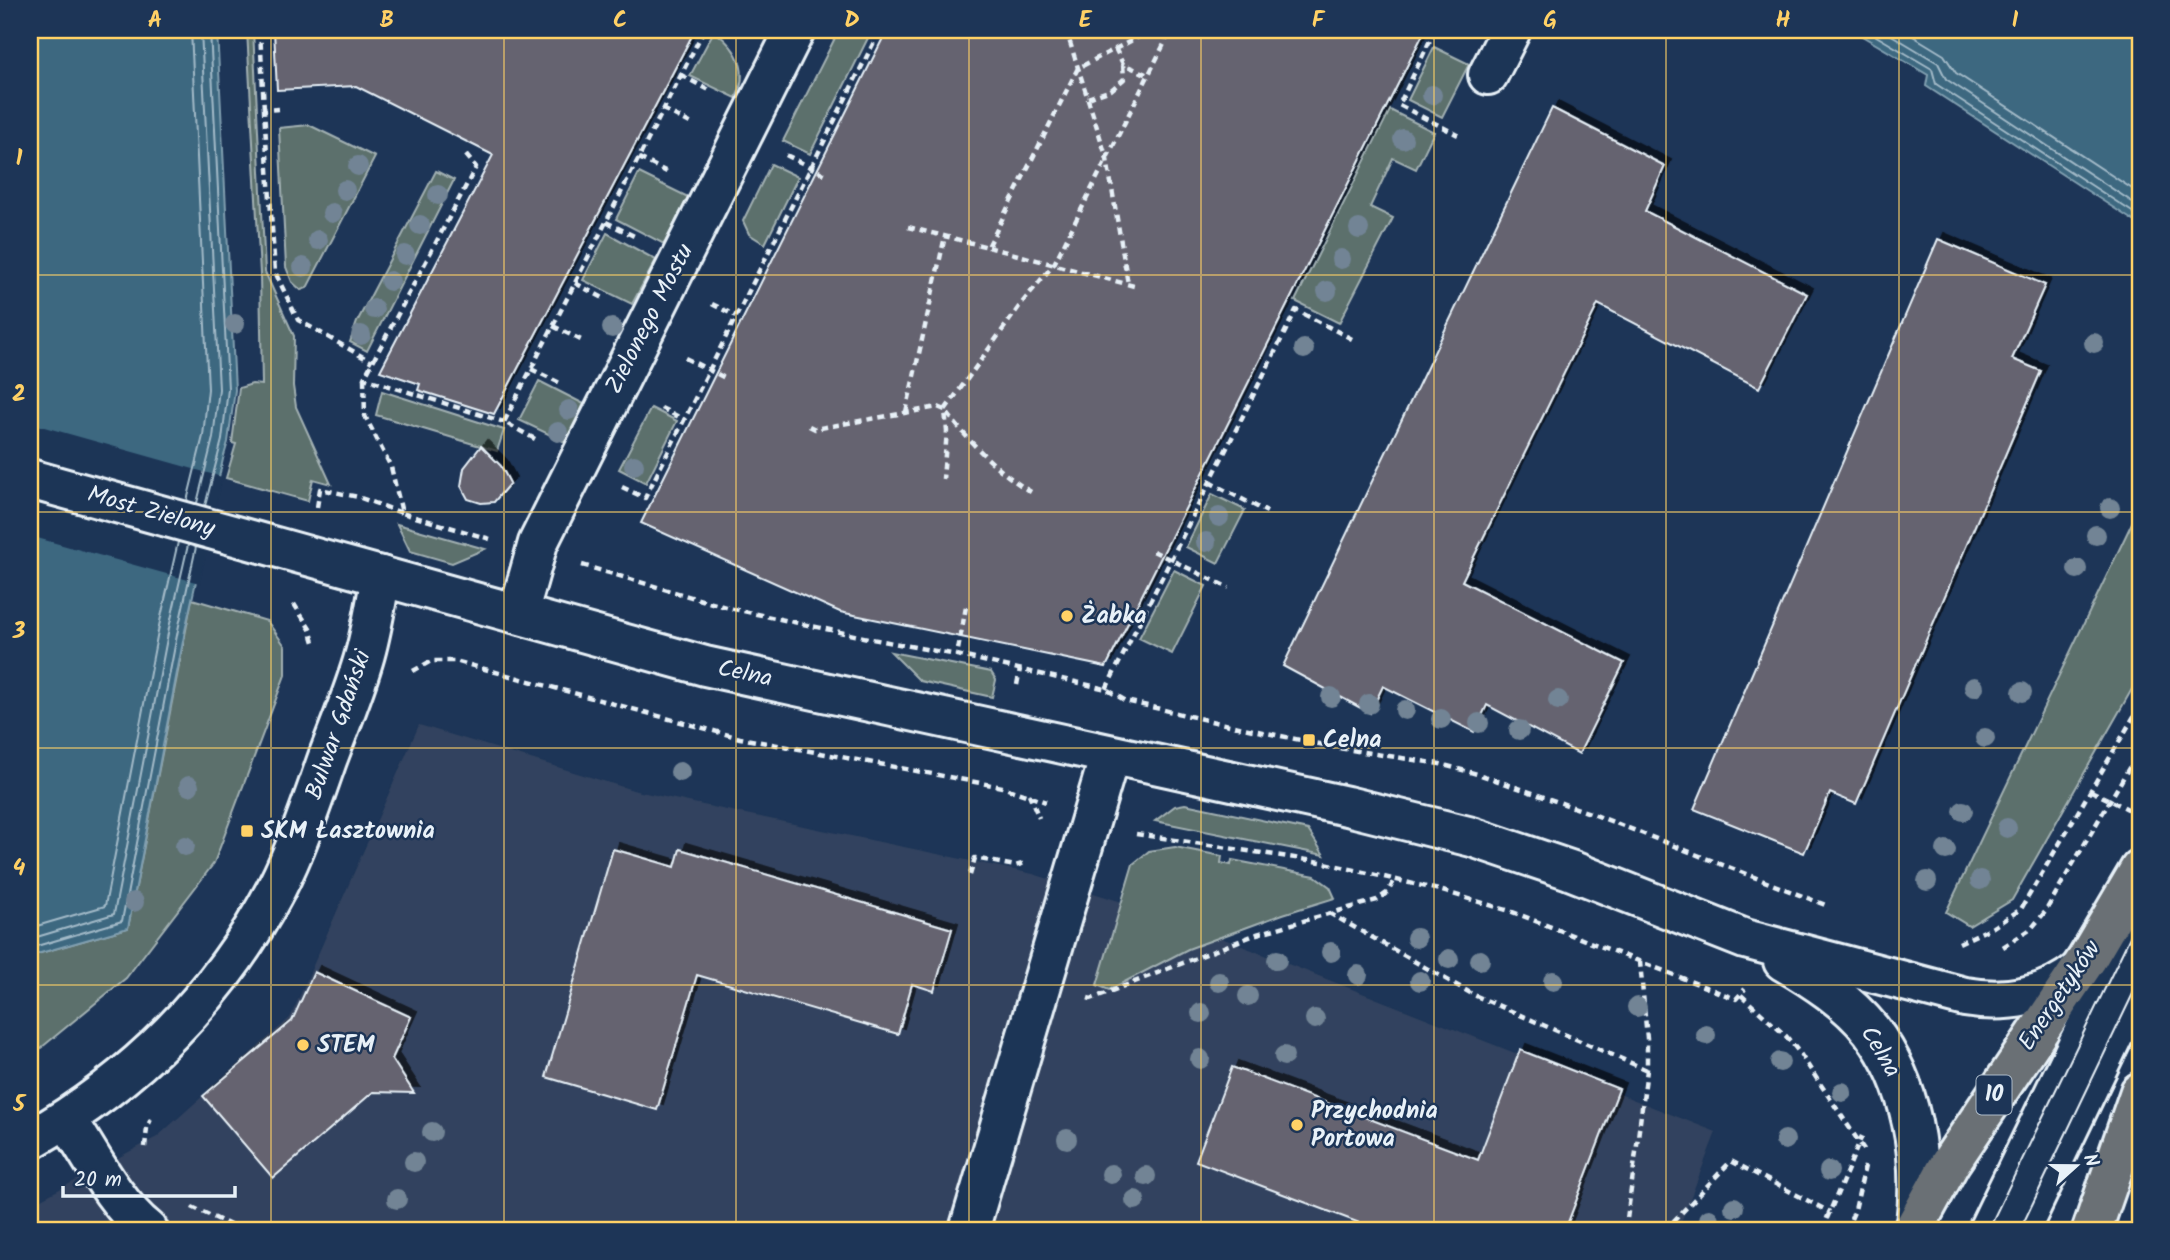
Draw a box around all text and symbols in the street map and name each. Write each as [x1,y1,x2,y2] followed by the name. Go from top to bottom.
[148,3,162,39] text: A
[380,3,394,39] text: B
[613,3,627,39] text: C
[844,3,860,39] text: D
[1079,3,1093,39] text: E
[1312,3,1326,39] text: F
[1543,3,1557,39] text: G
[1776,3,1791,39] text: H
[2011,3,2019,39] text: I
[16,141,23,177] text: 1
[595,236,705,401] street label: Zielonego Mostu
[12,377,26,413] text: 2
[83,475,220,549] street label: Most Zielony
[1081,597,1146,636] place label: Żabka
[1059,608,1075,624] marker: Żabka
[12,614,26,650] text: 3
[295,644,383,805] street label: Bulwar Gdański
[714,649,776,699] street label: Celna
[1323,721,1381,760] place label: Celna
[1301,732,1317,748] marker: Celna
[261,812,435,851] place label: SKM Łasztownia
[239,823,255,839] marker: SKM Łasztownia
[13,851,26,887] text: 4
[2008,932,2112,1059] street label: Energetyków
[1849,1018,1911,1086] street label: Celna
[317,1026,376,1065] place label: STEM
[295,1037,311,1053] marker: STEM
[1976,1076,2011,1114] road number: 10
[12,1087,27,1123] text: 5
[1311,1092,1438,1159] place label: Przychodnia Portowa
[1289,1117,1305,1133] marker: Przychodnia Portowa
[2040,1130,2110,1200] north arrow
[2074,1150,2106,1172] text: N
[63,1155,234,1199] scale bar
[74,1164,122,1197] text: 20 m

